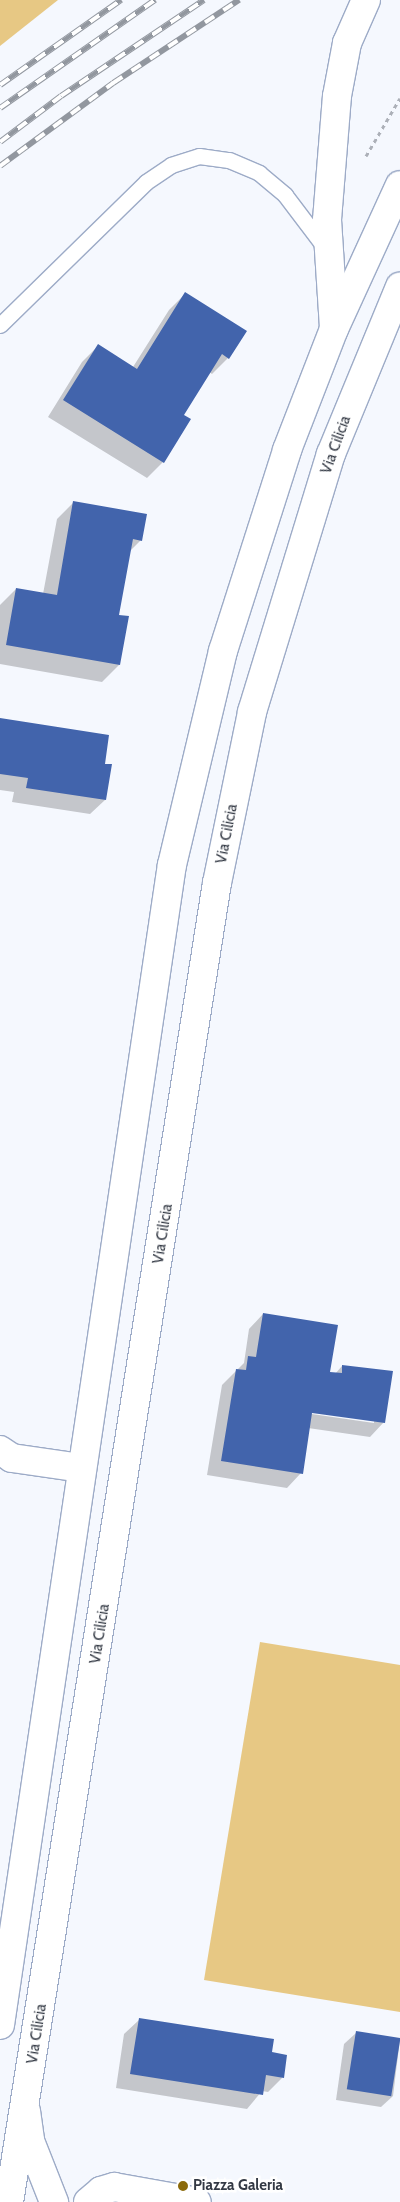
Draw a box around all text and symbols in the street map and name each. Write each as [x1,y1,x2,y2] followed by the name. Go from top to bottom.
[317,414,355,476] street label: Via Cilicia
[212,803,242,865] street label: Via Cilicia
[149,1203,177,1265] street label: Via Cilicia
[86,1603,114,1665] street label: Via Cilicia
[23,2003,51,2065] street label: Via Cilicia
[193,2177,283,2195] place label: Piazza Galeria
[177,2180,189,2192] marker: Piazza Galeria

